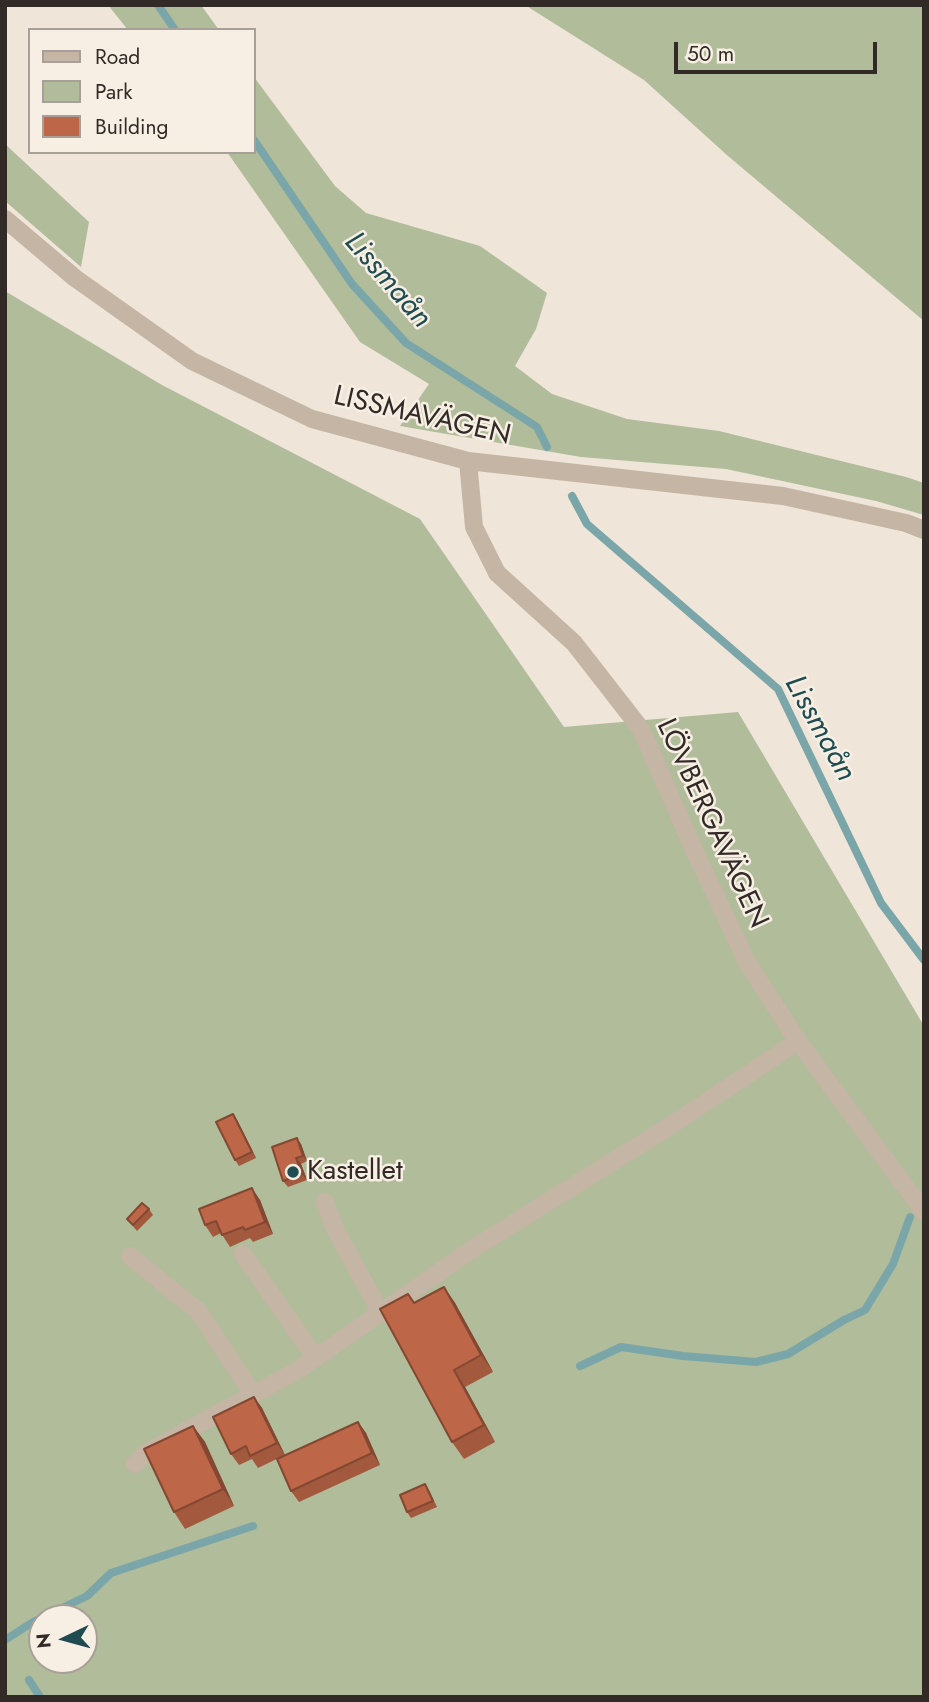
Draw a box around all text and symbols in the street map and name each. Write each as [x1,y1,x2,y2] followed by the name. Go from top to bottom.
[28,28,256,154] legend
[677,28,880,72] scale bar
[687,39,734,69] text: 50 m
[95,42,140,72] text: Road
[95,77,132,107] text: Park
[95,112,168,142] text: Building
[336,226,438,336] water label: Lissmaån
[330,380,514,454] street label: LISSMAVÄGEN
[775,670,863,788] water label: Lissmaån
[648,714,774,934] street label: LÖVBERGAVÄGEN
[307,1155,403,1189] place label: Kastellet
[285,1164,301,1180] marker: Kastellet
[28,1604,98,1674] north arrow
[29,1632,58,1649] text: N

